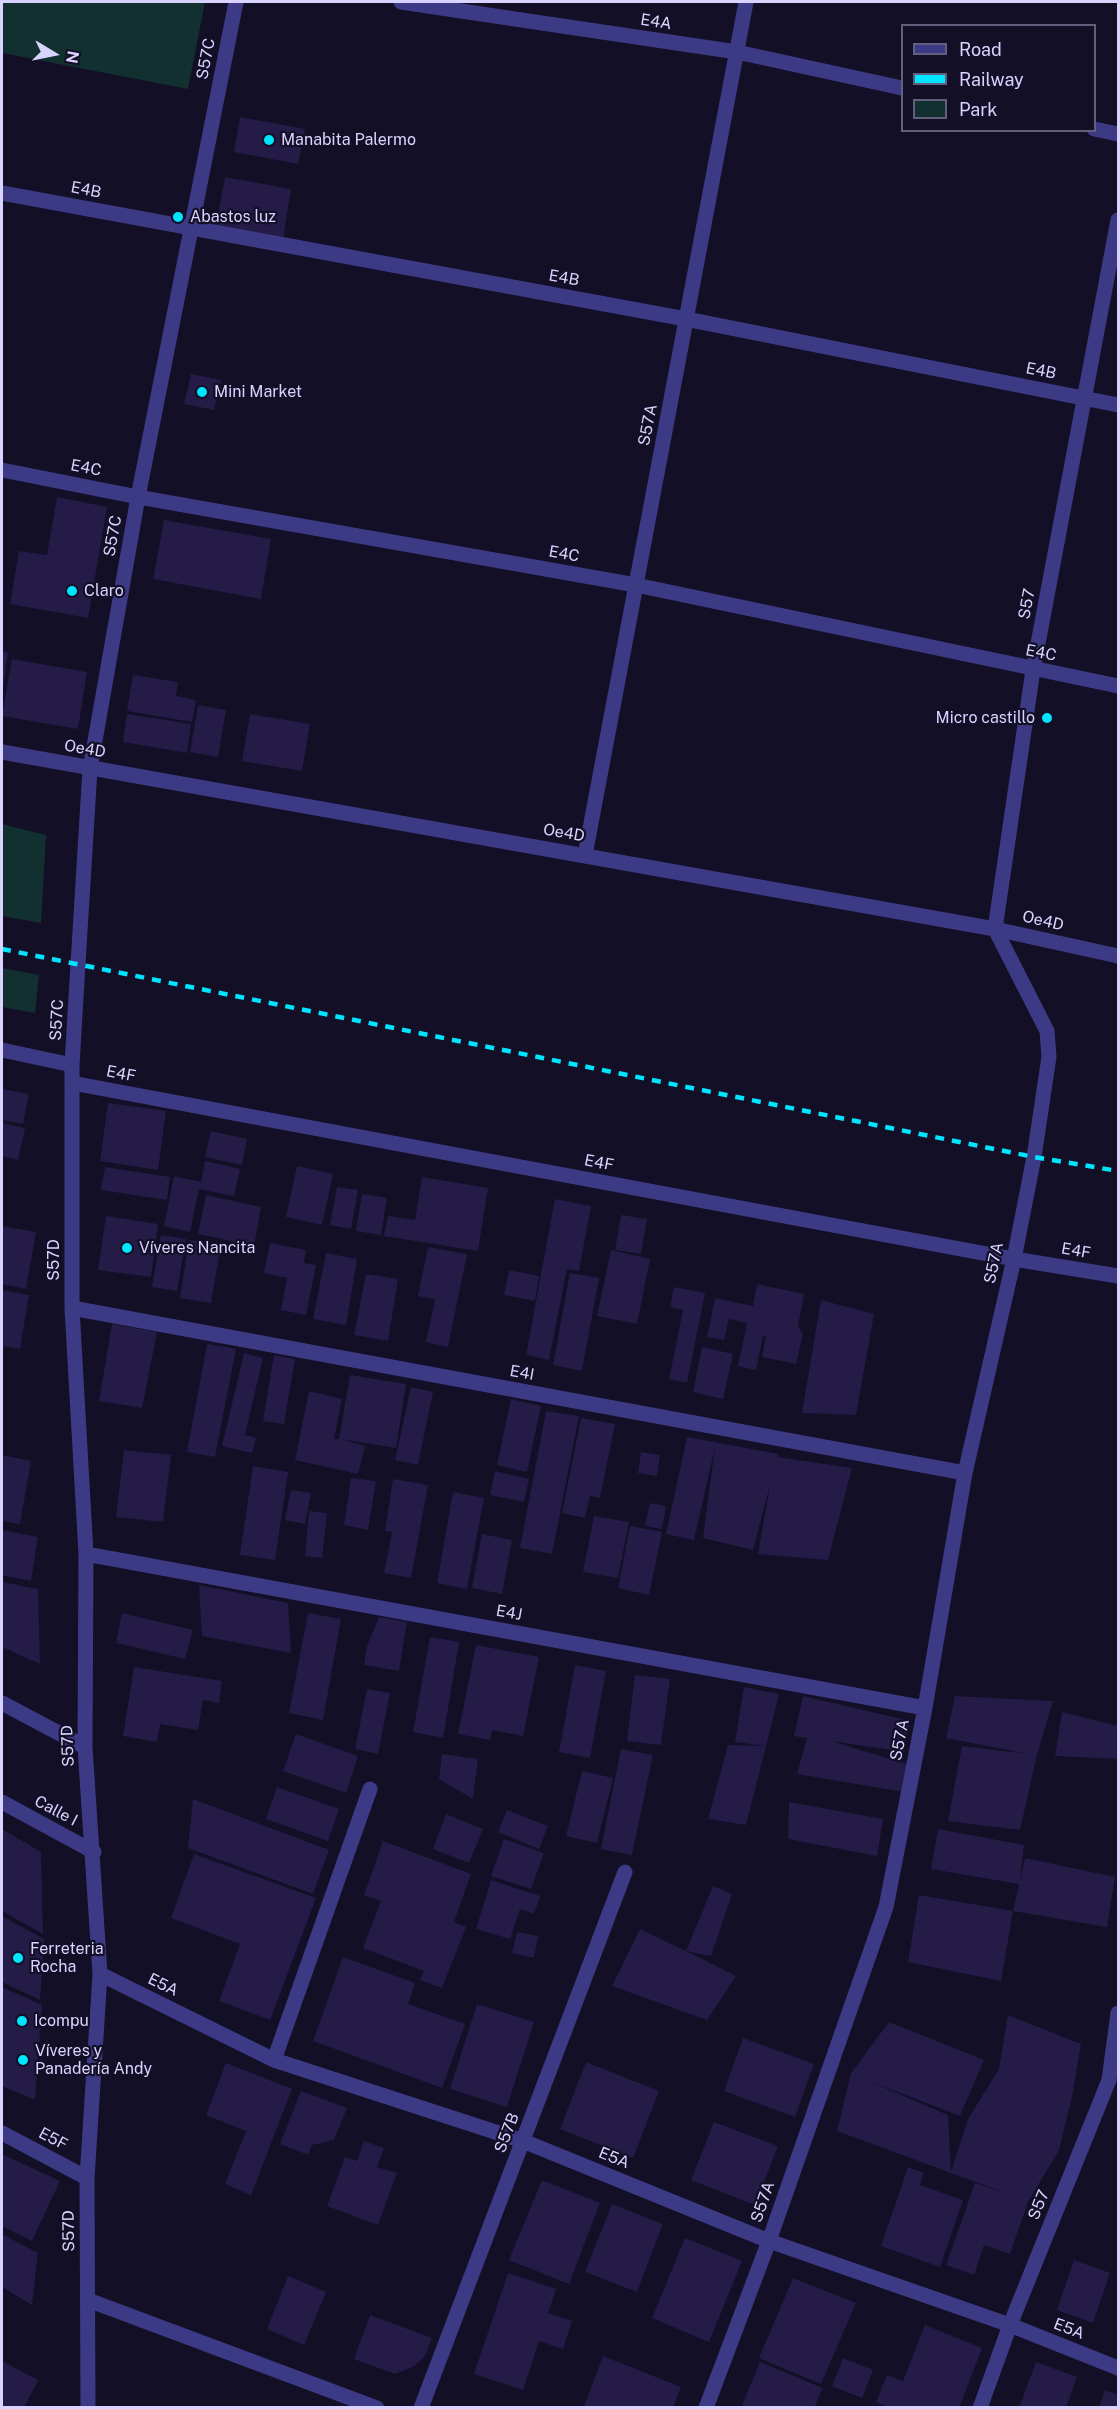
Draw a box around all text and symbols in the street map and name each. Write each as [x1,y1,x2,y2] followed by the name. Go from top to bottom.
[639,10,673,34] street label: E4A
[24,24,84,84] north arrow
[901,24,1096,132] legend
[193,37,219,81] street label: S57C
[959,39,1002,60] text: Road
[62,49,83,65] text: N
[959,69,1024,90] text: Railway
[959,99,997,120] text: Park
[281,130,416,150] place label: Manabita Palermo
[262,133,276,147] marker: Manabita Palermo
[69,178,103,202] street label: E4B
[190,207,276,227] place label: Abastos luz
[171,210,185,224] marker: Abastos luz
[547,266,581,290] street label: E4B
[1024,359,1058,383] street label: E4B
[214,382,302,402] place label: Mini Market
[195,385,209,399] marker: Mini Market
[635,403,661,447] street label: S57A
[69,456,103,480] street label: E4C
[100,514,126,558] street label: S57C
[547,542,581,566] street label: E4C
[84,581,124,601] place label: Claro
[65,584,79,598] marker: Claro
[1015,587,1039,621] street label: S57
[1024,641,1058,665] street label: E4C
[936,708,1035,728] place label: Micro castillo
[1040,711,1054,725] marker: Micro castillo
[63,736,107,762] street label: Oe4D
[542,820,586,846] street label: Oe4D
[1020,907,1066,935] street label: Oe4D
[46,999,68,1041] street label: S57C
[105,1062,137,1086] street label: E4F
[583,1151,615,1175] street label: E4F
[139,1238,255,1258] place label: Víveres Nancita
[44,1239,64,1281] street label: S57D
[1060,1239,1092,1263] street label: E4F
[980,1240,1008,1286] street label: S57A
[120,1241,134,1255] marker: Víveres Nancita
[508,1361,536,1385] street label: E4I
[494,1601,524,1625] street label: E4J
[887,1718,913,1762] street label: S57A
[58,1725,78,1767] street label: S57D
[31,1792,81,1830] street label: Calle I
[30,1939,104,1977] place label: Ferreteria Rocha
[11,1951,25,1965] marker: Ferreteria Rocha
[145,1969,181,2001] street label: E5A
[34,2011,89,2031] place label: Icompu
[15,2014,29,2028] marker: Icompu
[35,2041,152,2079] place label: Víveres y Panadería Andy
[16,2053,30,2067] marker: Víveres y Panadería Andy
[491,2110,523,2156] street label: S57B
[35,2124,71,2154] street label: E5F
[596,2143,632,2173] street label: E5A
[747,2179,779,2225] street label: S57A
[1024,2187,1054,2223] street label: S57
[59,2210,79,2252] street label: S57D
[1051,2314,1087,2344] street label: E5A

